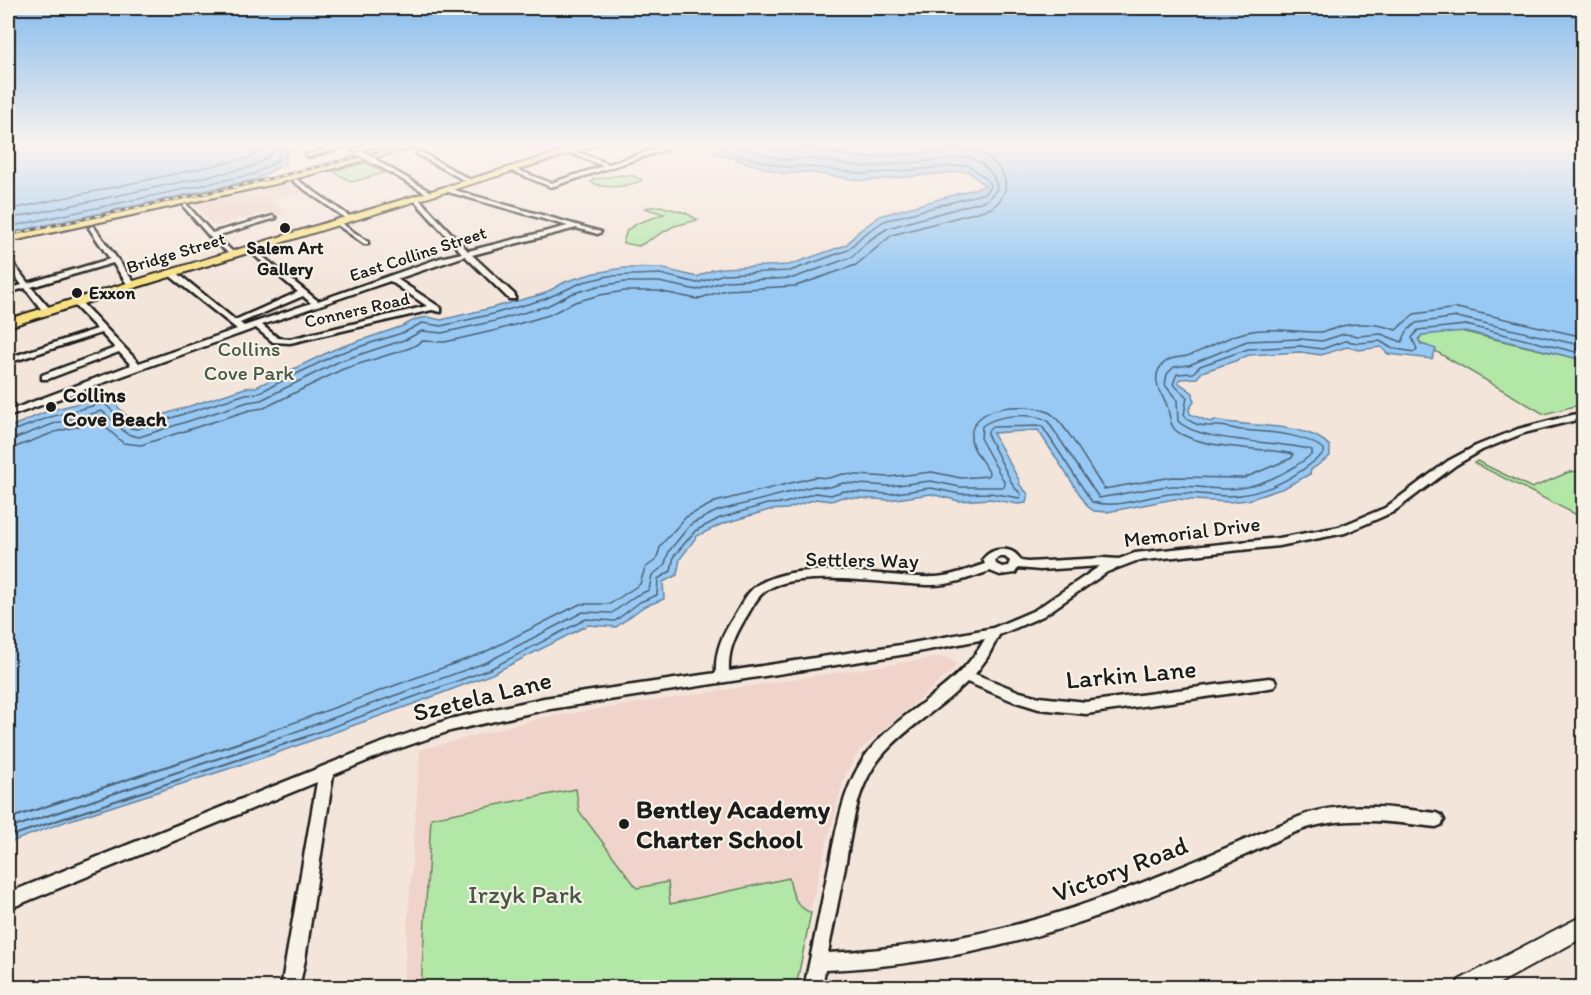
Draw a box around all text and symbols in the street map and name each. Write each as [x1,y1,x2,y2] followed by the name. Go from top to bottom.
[278,221,292,235] marker: Salem Art Gallery
[347,221,490,287] street label: East Collins Street
[124,227,228,279] street label: Bridge Street
[246,237,324,280] place label: Salem Art Gallery
[89,282,136,304] place label: Exxon
[70,286,84,300] marker: Exxon
[302,287,412,333] street label: Conners Road
[204,336,294,385] park label: Collins Cove Park
[63,382,168,431] place label: Collins Cove Beach
[44,400,58,414] marker: Collins Cove Beach
[1122,511,1262,552] street label: Memorial Drive
[805,546,919,573] street label: Settlers Way
[1064,652,1198,696] street label: Larkin Lane
[409,663,555,729] street label: Szetela Lane
[636,793,831,855] place label: Bentley Academy Charter School
[617,817,631,831] marker: Bentley Academy Charter School
[1048,829,1192,909] street label: Victory Road
[468,878,583,910] park label: Irzyk Park

